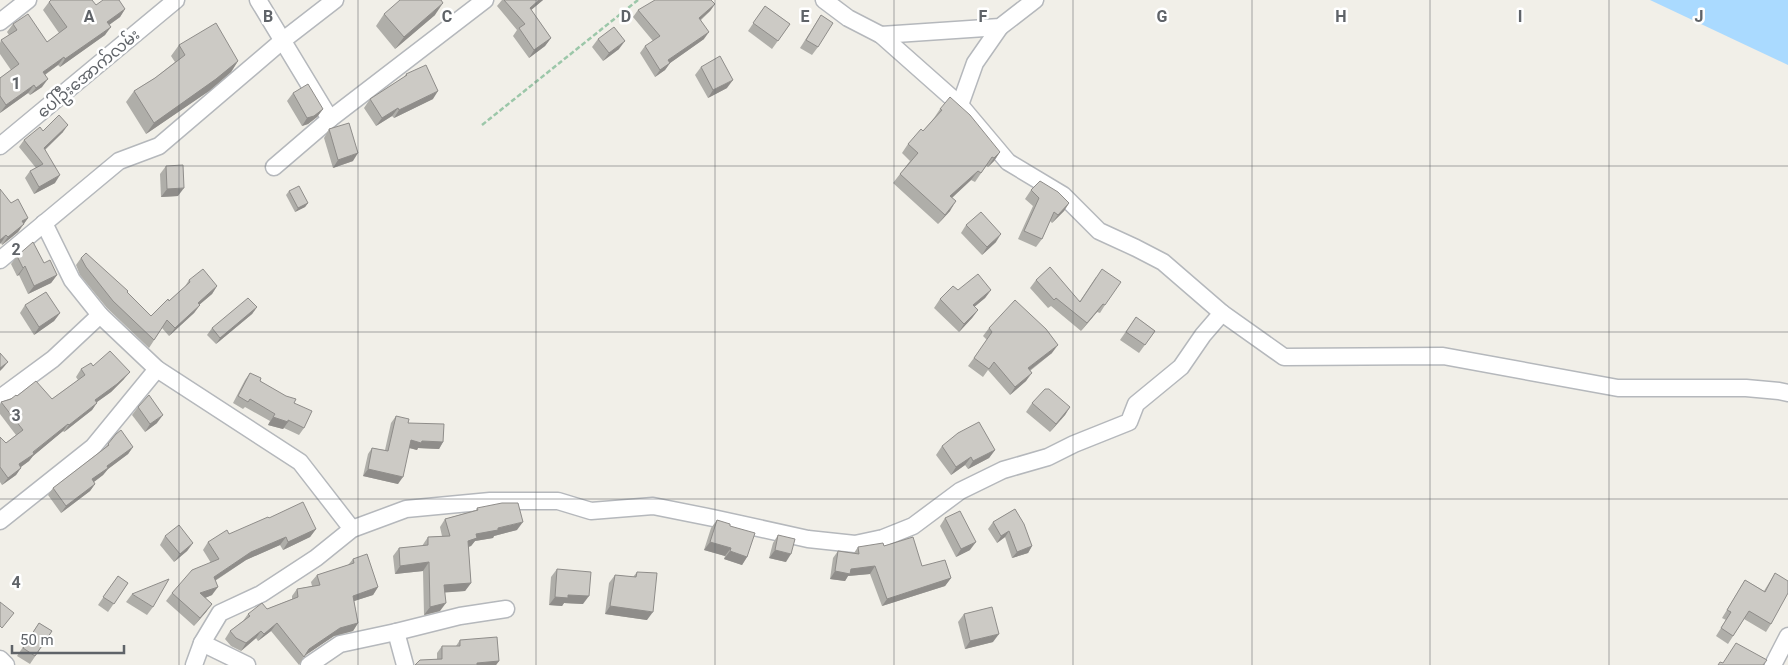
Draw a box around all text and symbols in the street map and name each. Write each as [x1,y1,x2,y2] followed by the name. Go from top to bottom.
[84,7,95,26] text: A
[263,7,273,26] text: B
[442,7,452,26] text: C
[621,7,631,26] text: D
[801,7,810,26] text: E
[979,7,988,26] text: F
[1157,7,1168,26] text: G
[1335,7,1347,26] text: H
[1518,7,1522,26] text: I
[1695,7,1703,26] text: J
[32,24,146,125] street label: ပေါ်ဦးအောက်လမ်း
[11,74,21,93] text: 1
[11,240,21,259] text: 2
[11,406,21,425] text: 3
[11,573,21,592] text: 4
[12,622,125,654] scale bar
[20,631,54,649] text: 50 m

